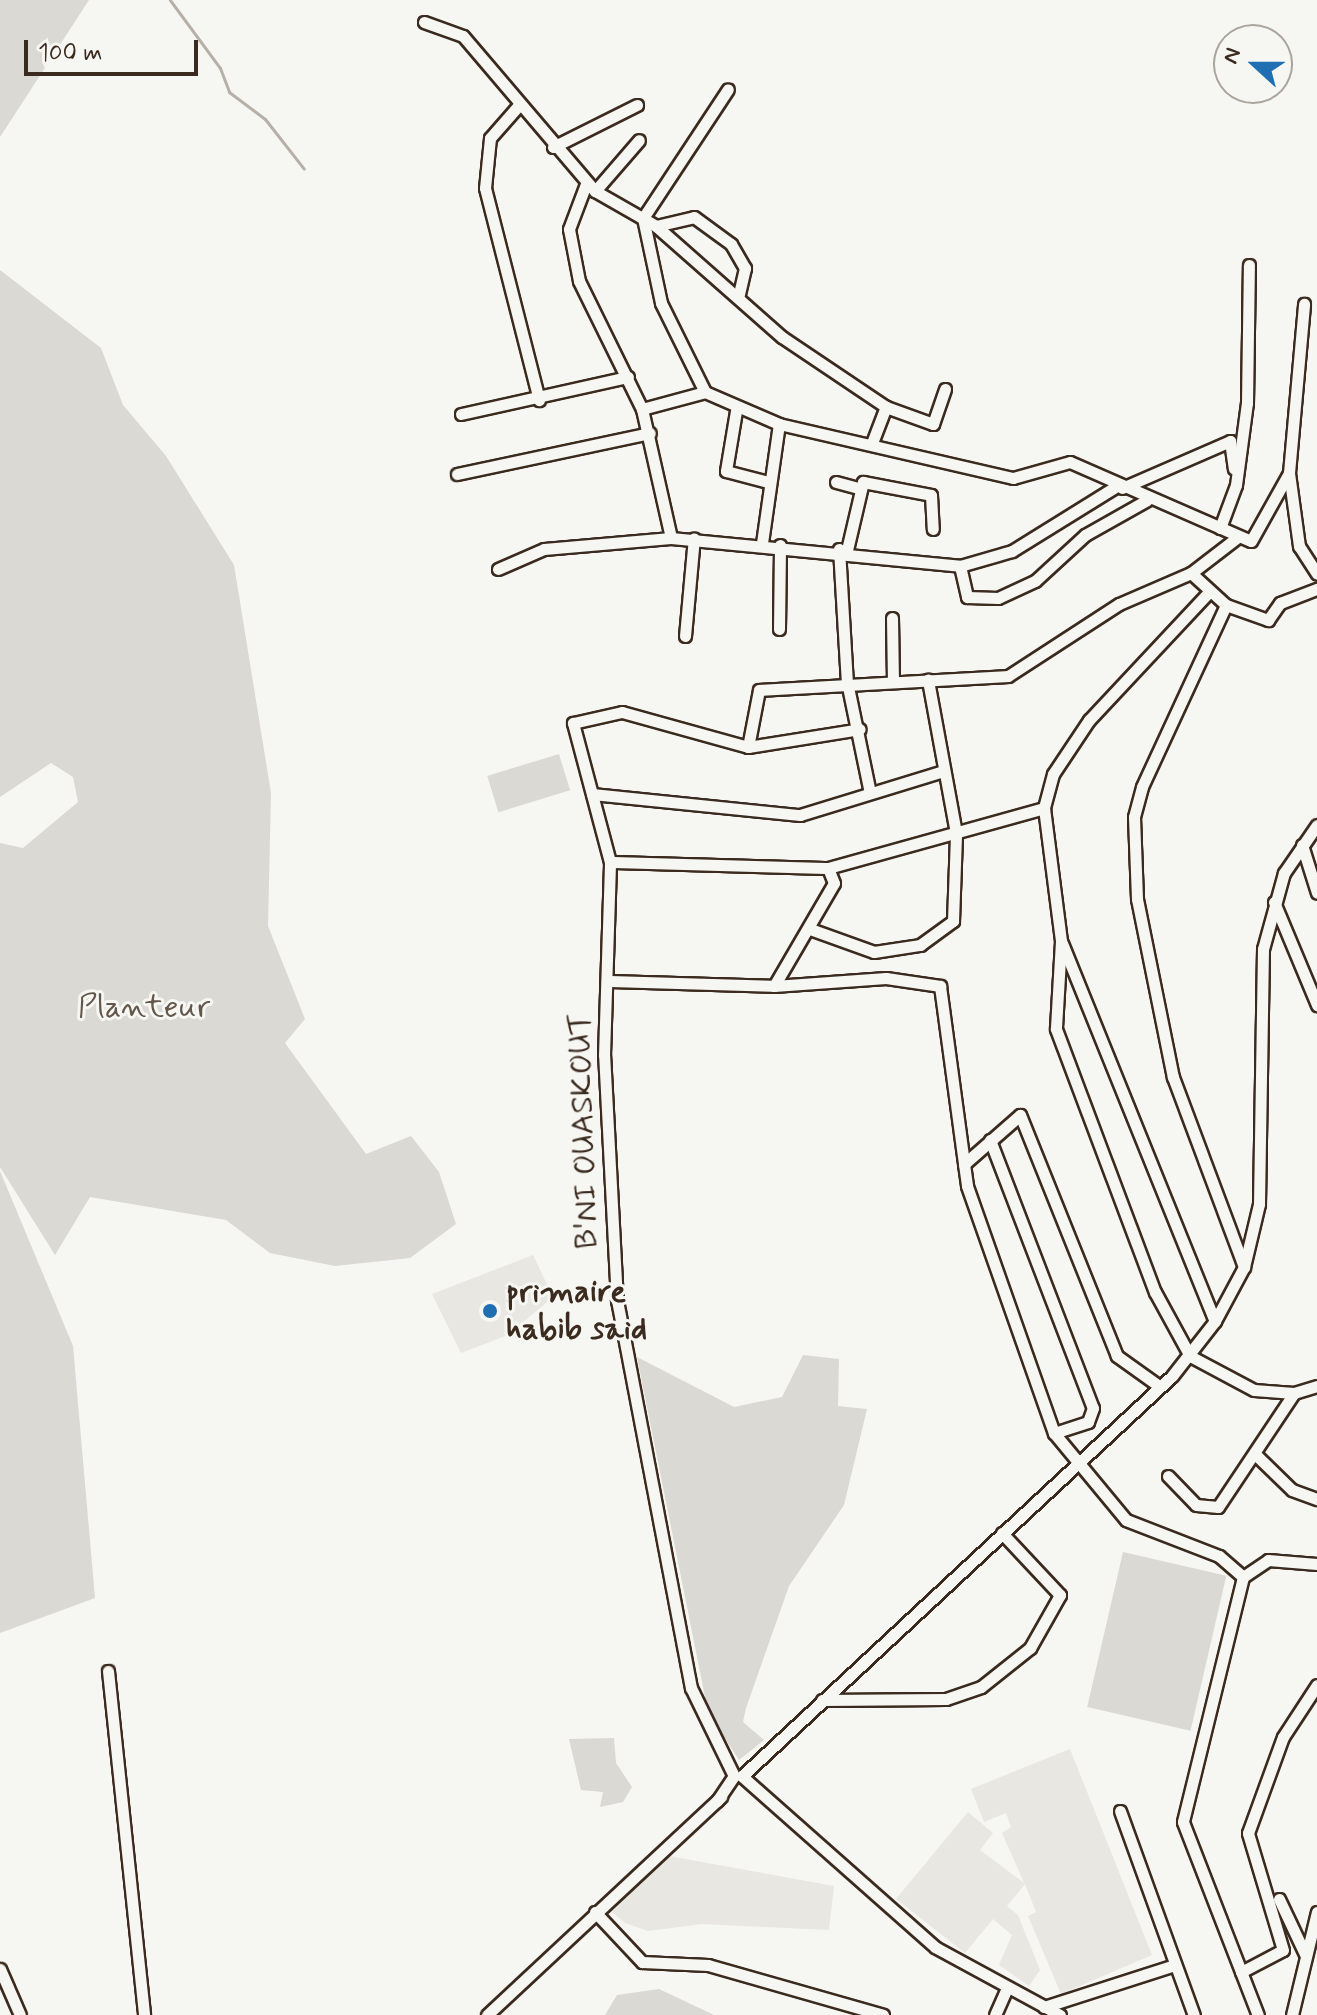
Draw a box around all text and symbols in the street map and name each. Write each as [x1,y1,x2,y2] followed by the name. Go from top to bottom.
[28,24,202,74] scale bar
[1213,24,1293,104] north arrow
[38,38,102,69] text: 100 m
[1217,44,1248,68] text: N
[78,988,210,1026] park label: Planteur
[561,1012,607,1250] street label: B'NI OUASKOUT
[506,1274,645,1349] place label: primaire habib said
[481,1302,499,1320] marker: primaire habib said

